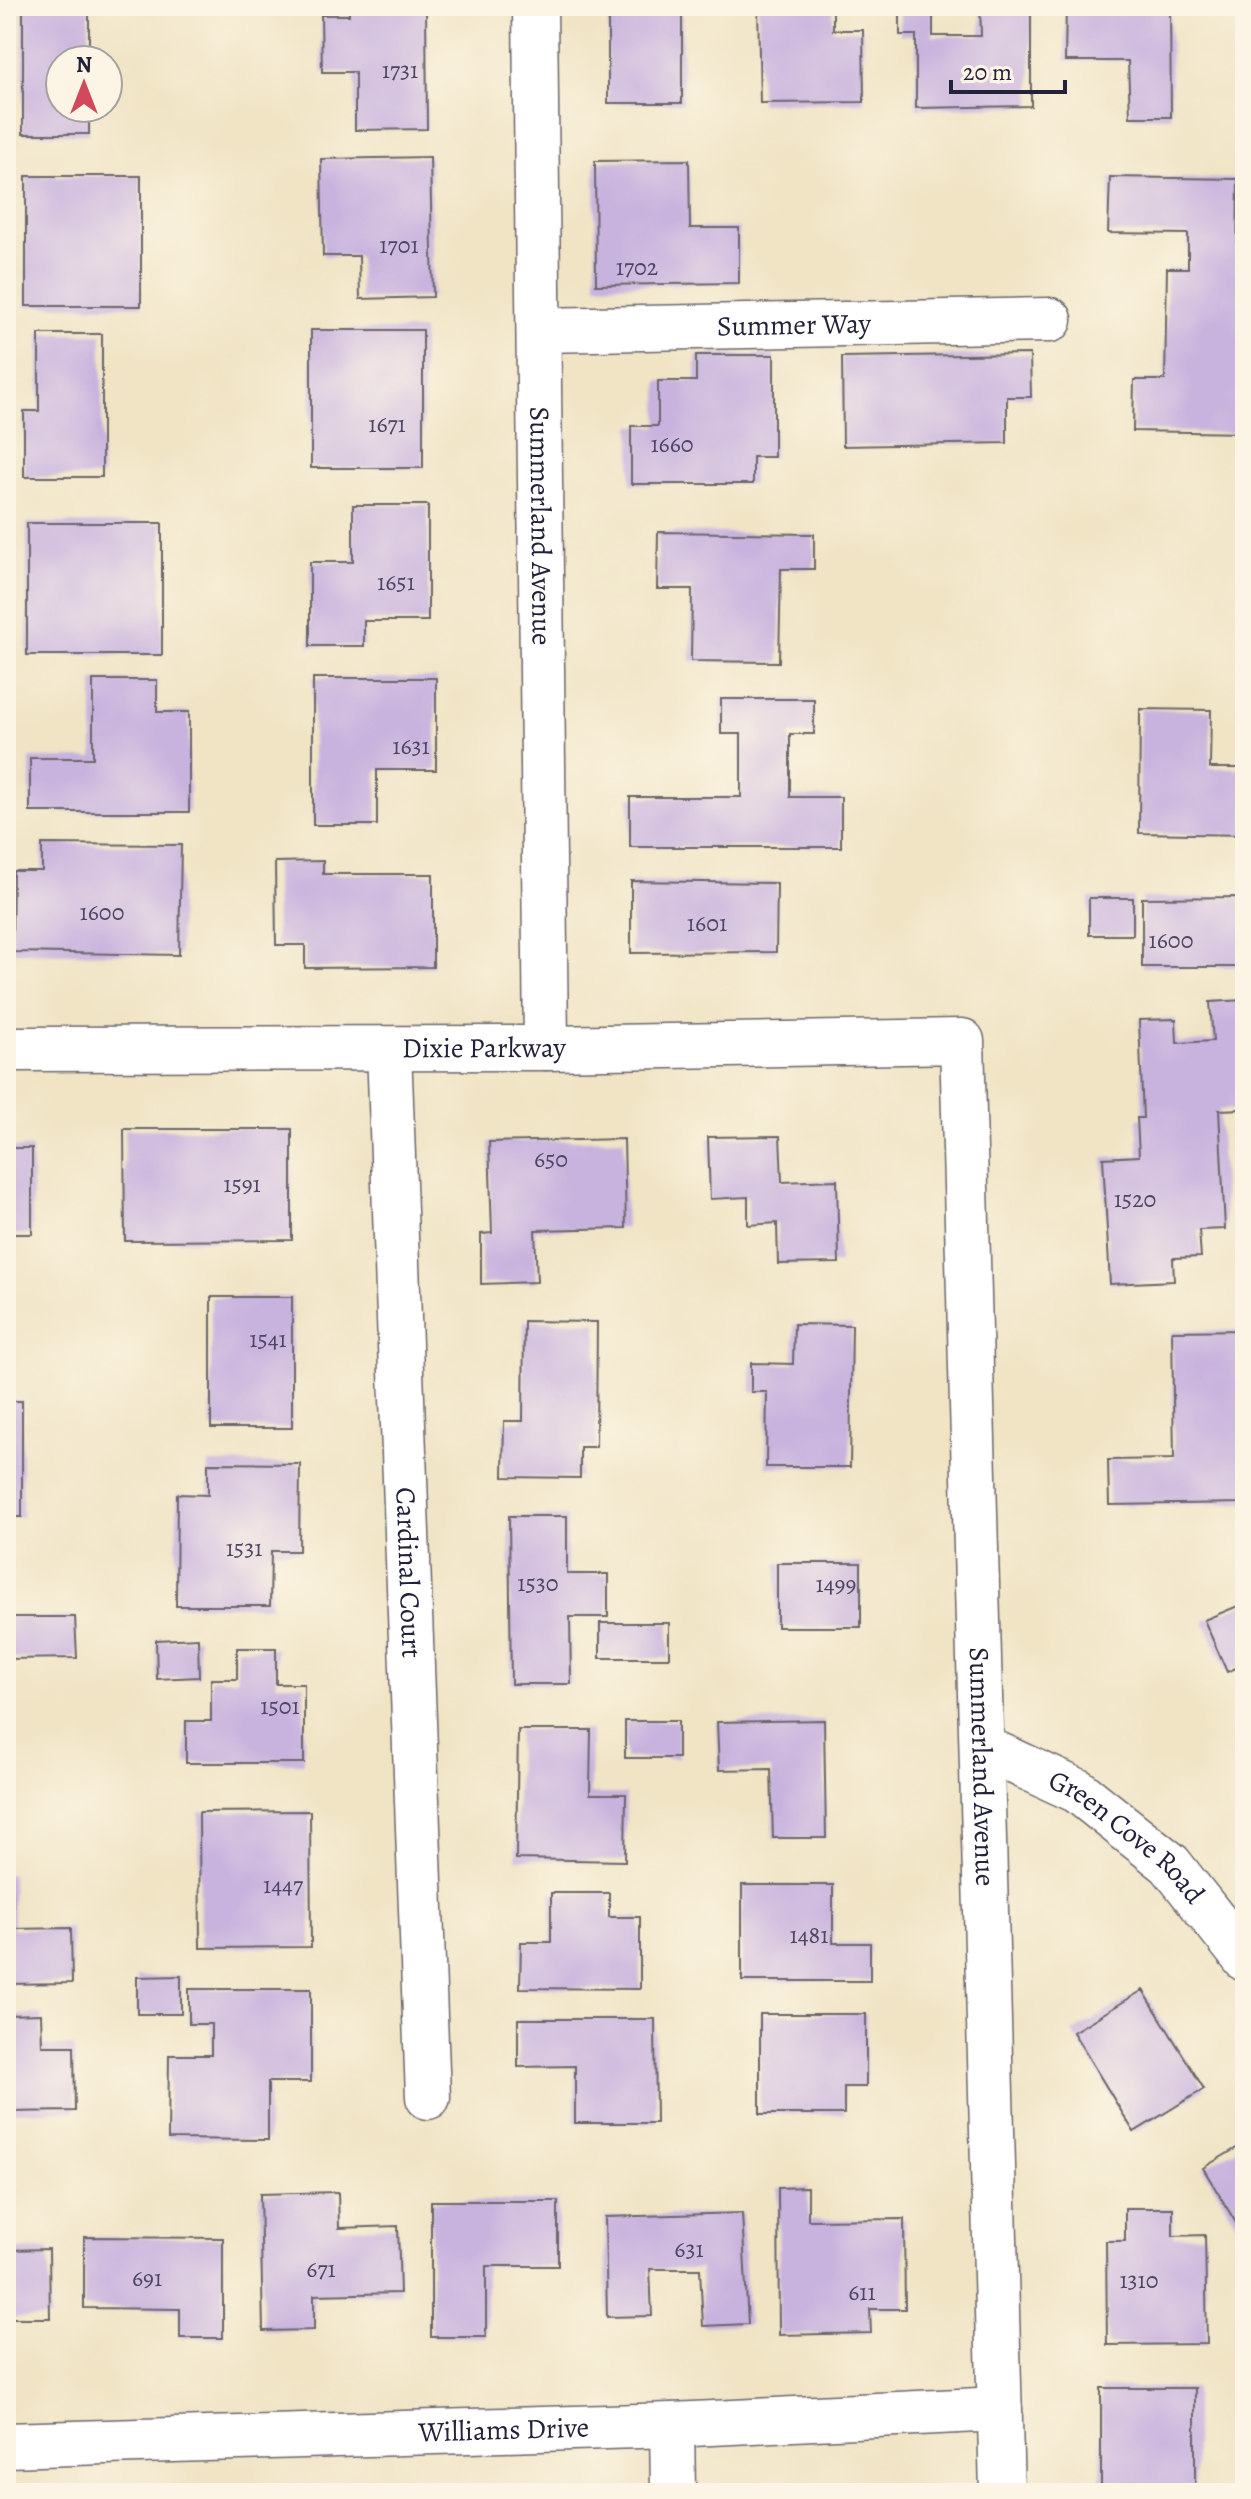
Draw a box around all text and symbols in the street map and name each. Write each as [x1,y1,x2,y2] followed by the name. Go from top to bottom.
[44,44,124,124] north arrow
[951,44,1065,94] scale bar
[76,50,92,80] text: N
[382,54,418,86] house number: 1731
[963,56,1012,88] text: 20 m
[379,229,419,261] house number: 1701
[616,251,658,283] house number: 1702
[716,305,872,346] street label: Summer Way
[520,406,561,646] street label: Summerland Avenue
[368,408,406,440] house number: 1671
[650,428,694,460] house number: 1660
[377,566,415,598] house number: 1651
[392,730,430,762] house number: 1631
[80,896,124,928] house number: 1600
[687,907,727,939] house number: 1601
[1149,924,1193,956] house number: 1600
[402,1029,567,1067] street label: Dixie Parkway
[534,1143,568,1175] house number: 650
[223,1168,261,1200] house number: 1591
[1114,1183,1156,1215] house number: 1520
[249,1323,287,1355] house number: 1541
[386,1487,431,1659] street label: Cardinal Court
[226,1532,262,1564] house number: 1531
[517,1567,559,1599] house number: 1530
[816,1568,856,1600] house number: 1499
[960,1647,1004,1887] street label: Summerland Avenue
[260,1690,300,1722] house number: 1501
[1042,1761,1214,1912] street label: Green Cove Road
[263,1869,304,1901] house number: 1447
[790,1919,828,1951] house number: 1481
[674,2233,704,2265] house number: 631
[306,2253,336,2285] house number: 671
[132,2262,162,2294] house number: 691
[1119,2264,1159,2296] house number: 1310
[848,2276,876,2308] house number: 611
[417,2409,590,2452] street label: Williams Drive

